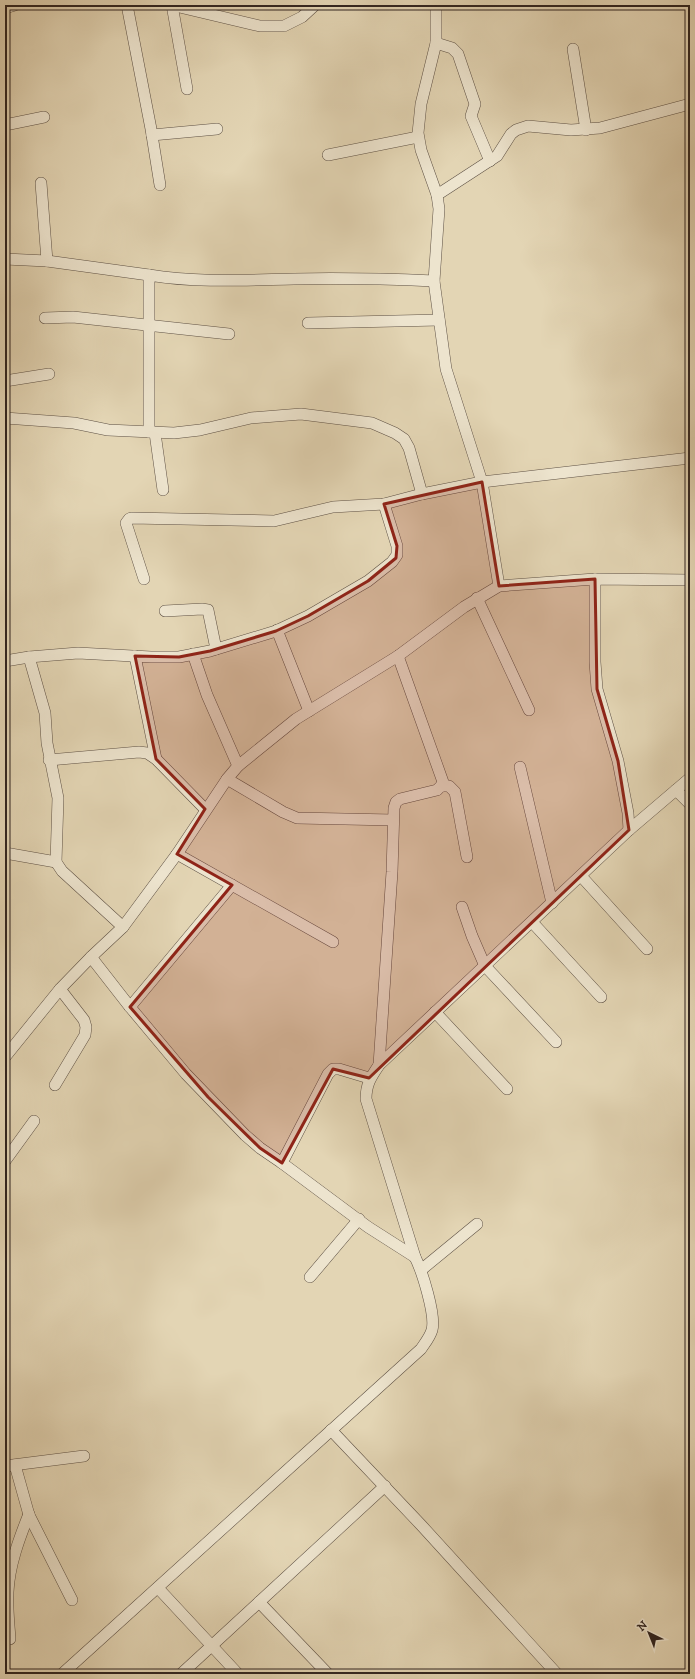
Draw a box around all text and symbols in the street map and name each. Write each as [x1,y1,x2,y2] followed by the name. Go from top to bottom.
[629,1613,669,1653] north arrow
[635,1618,651,1635] text: N

